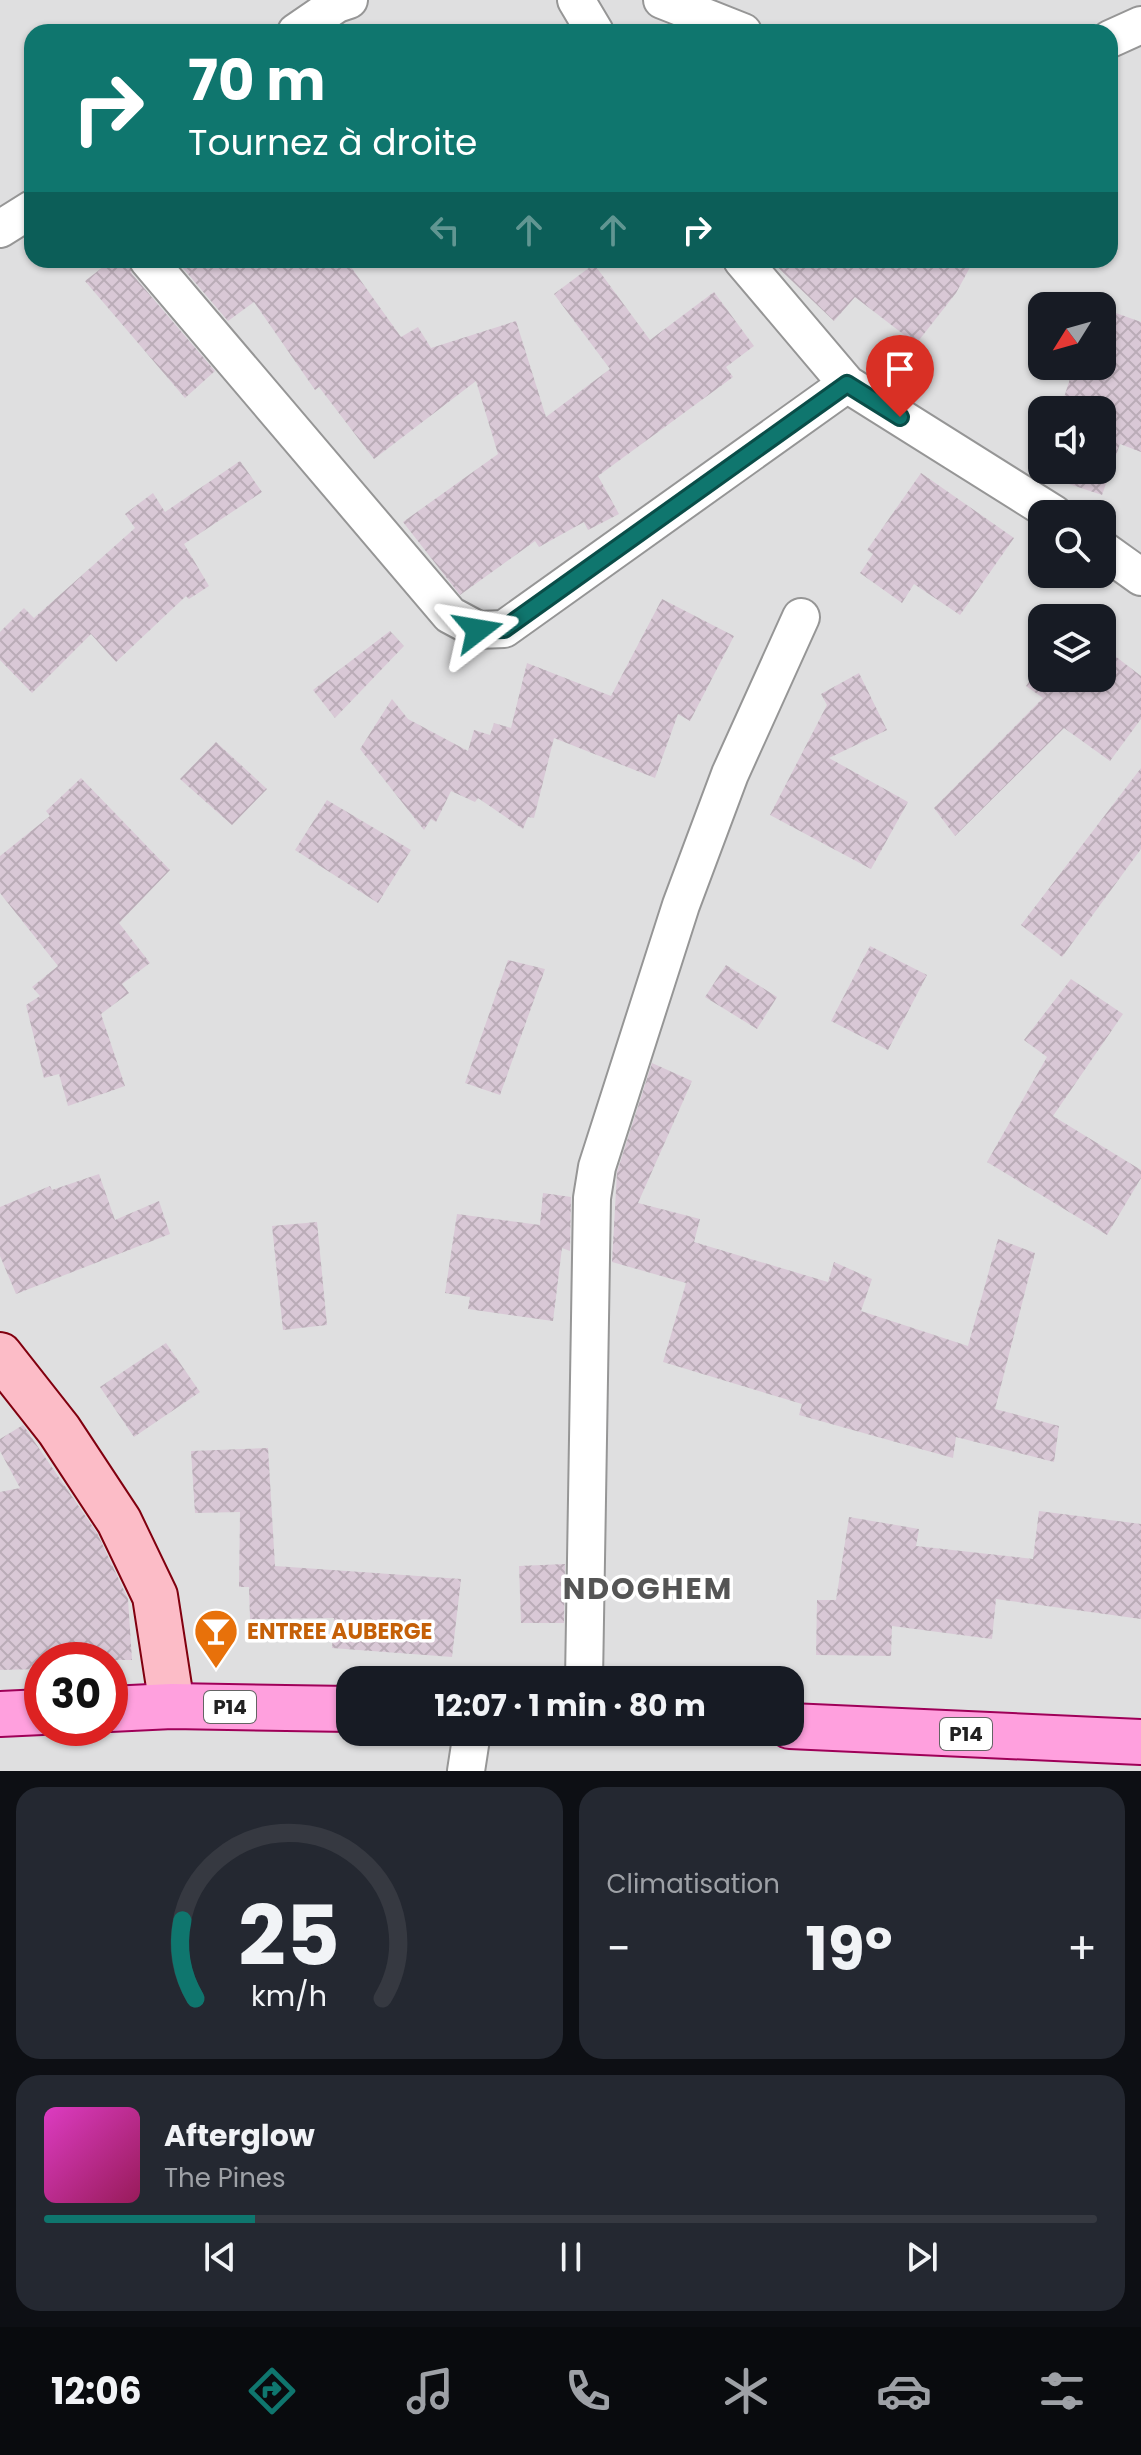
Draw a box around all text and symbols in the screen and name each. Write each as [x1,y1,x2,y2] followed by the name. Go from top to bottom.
[188,41,326,120] text: 70 m
[56,56,160,160] icon: right
[188,117,477,168] text: Tournez à droite
[423,208,467,252] icon: left
[507,208,551,252] icon: ahead
[591,208,635,252] icon: ahead
[675,208,719,252] icon: right
[1028,292,1116,380] north arrow
[1028,292,1116,692] map controls
[866,335,934,417] pin
[878,347,922,391] icon: arrive
[1028,396,1116,484] button: sound
[1028,500,1116,588] button: search
[436,588,520,672] position arrow
[1028,604,1116,692] button: layers
[563,1567,733,1610] district label: NDOGHEM
[192,1607,240,1670] bar icon: ENTREE AUBERGE
[247,1616,432,1647] place label: ENTREE AUBERGE
[24,1642,128,1746] speed limit sign: 30
[434,1684,706,1727] text: 12:07 · 1 min · 80 m
[204,1691,256,1723] road number: P14
[940,1718,992,1750] road number: P14
[607,1866,780,1902] text: Climatisation
[238,1878,340,1994] text: 25
[805,1907,892,1991] text: 19°
[607,1918,631,1979] text: −
[1067,1918,1097,1979] text: +
[251,1976,327,2016] text: km/h
[164,2114,315,2157] text: Afterglow
[164,2160,286,2196] text: The Pines
[198,2235,242,2279] icon: previous
[549,2235,593,2279] icon: pause
[900,2235,944,2279] icon: next
[244,2363,300,2419] icon: directions
[402,2363,458,2419] icon: music
[560,2363,616,2419] icon: phone
[718,2363,774,2419] icon: climate
[876,2363,932,2419] icon: car
[1034,2363,1090,2419] icon: filters
[51,2366,142,2417] text: 12:06

